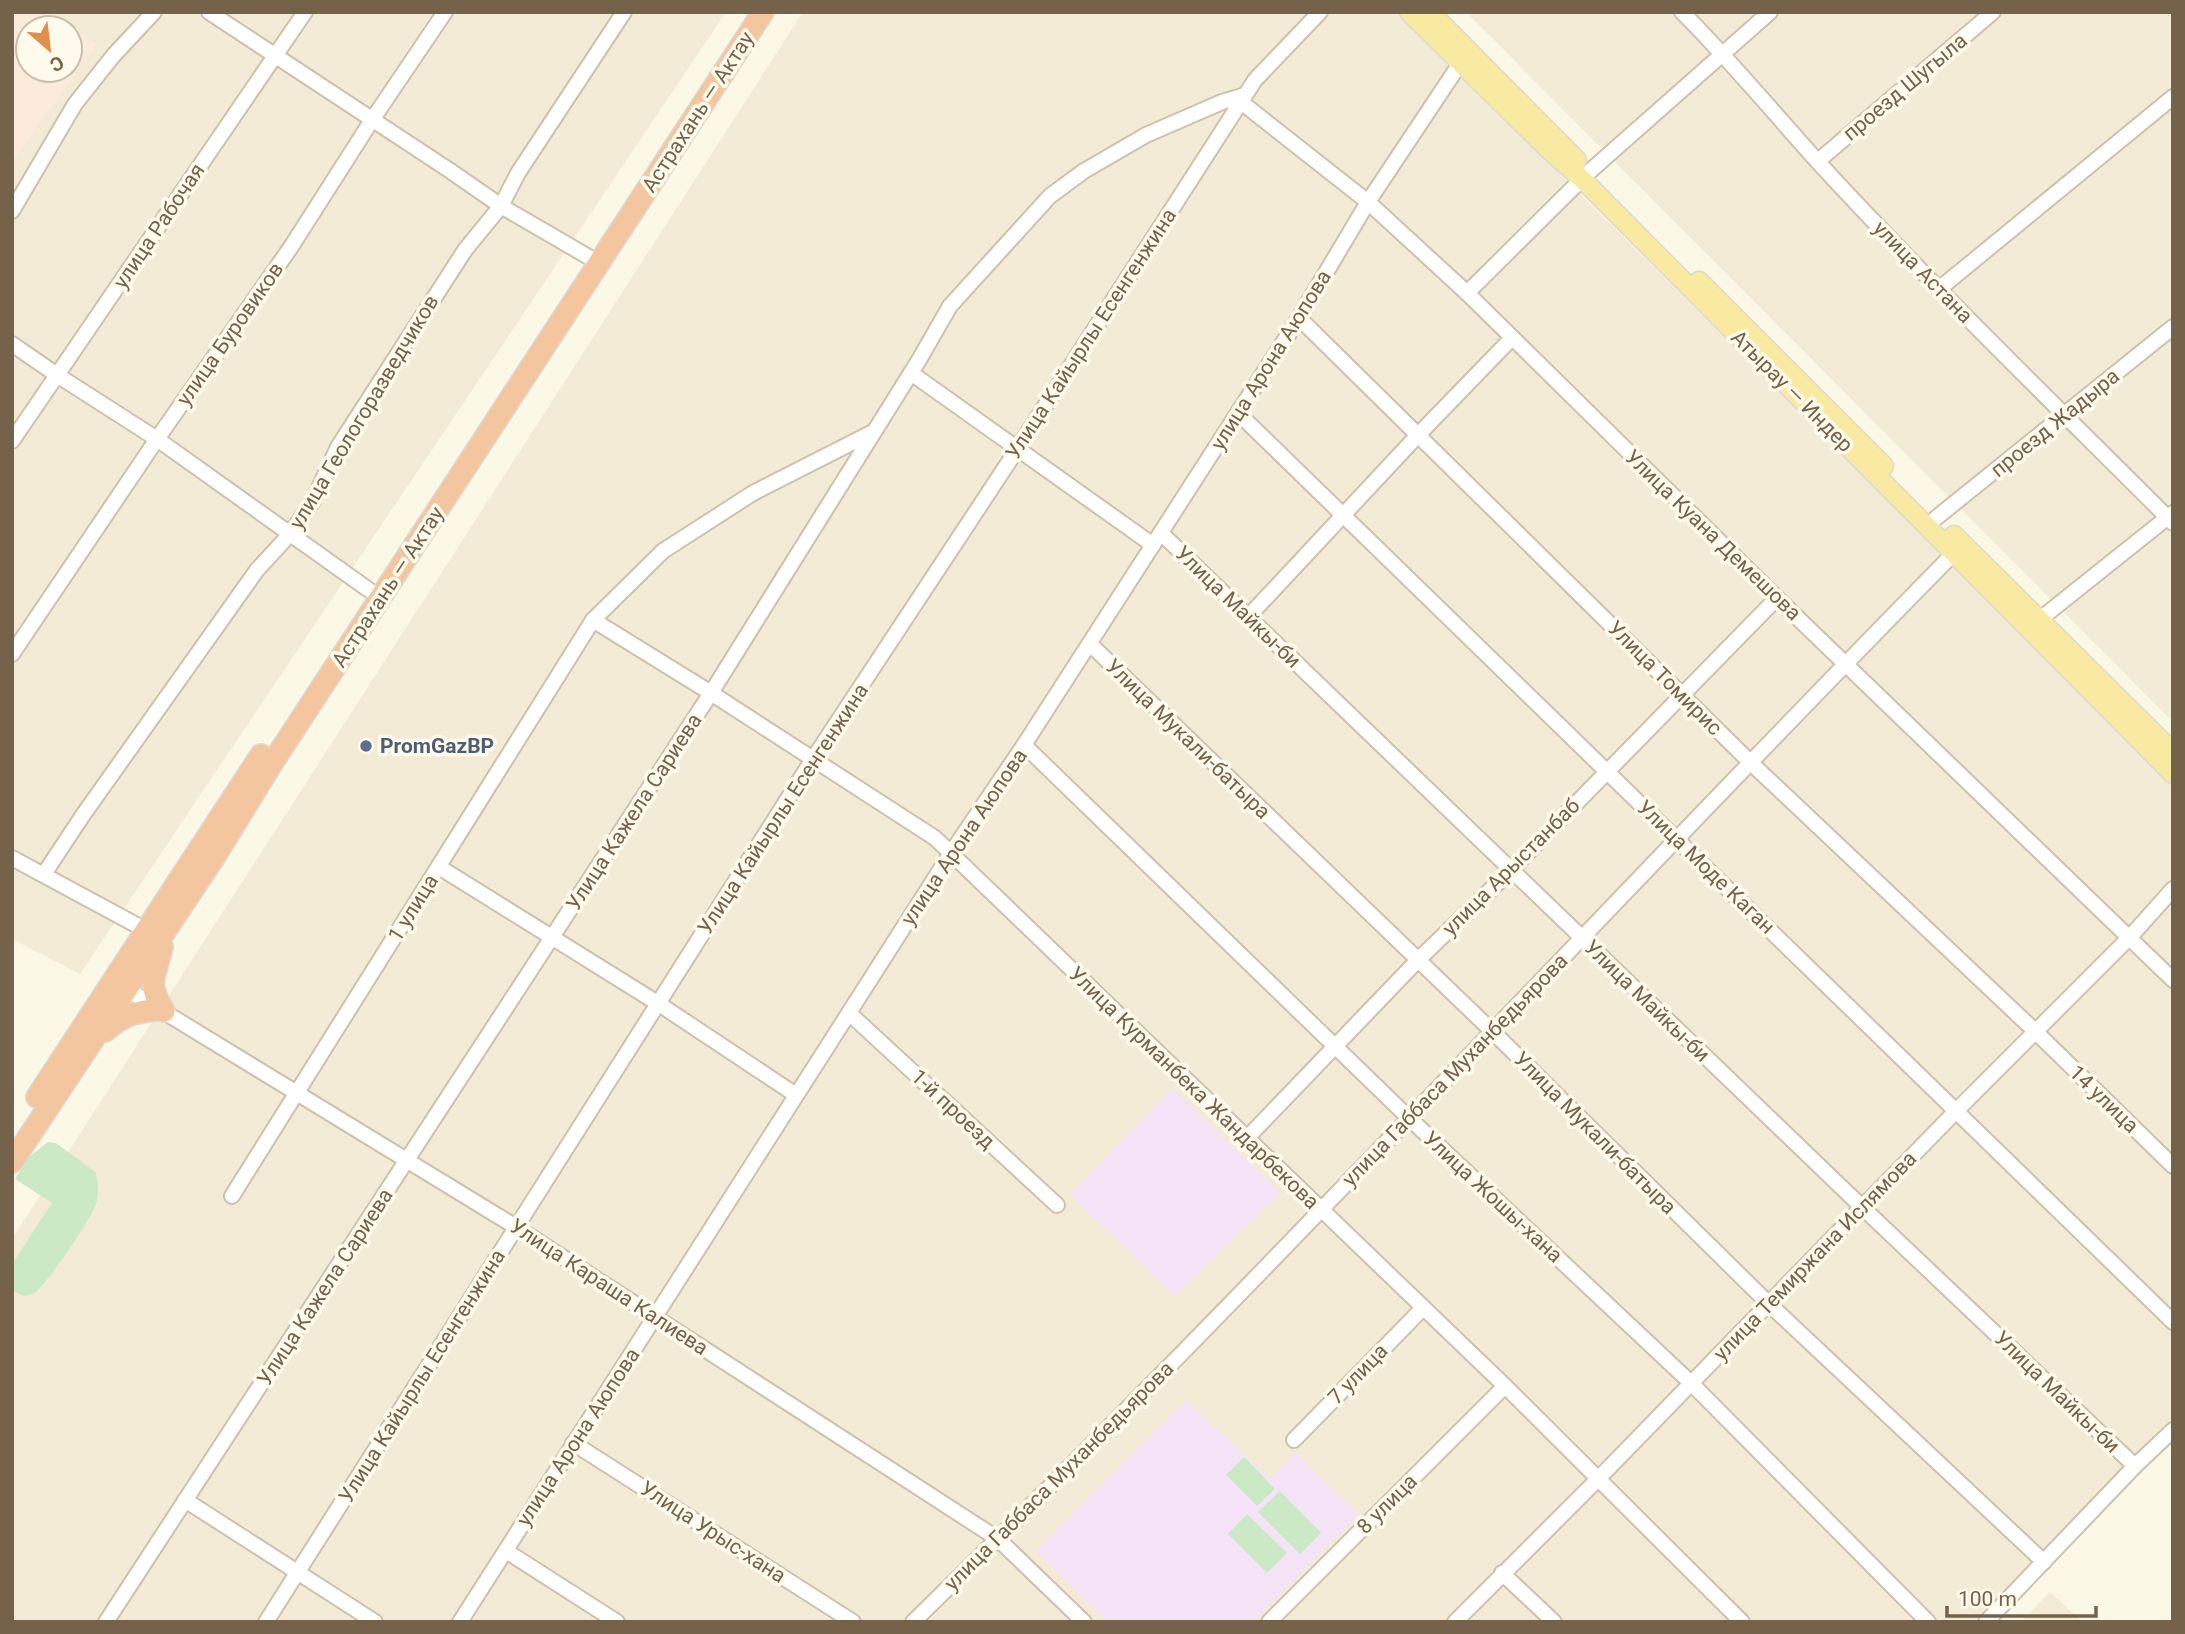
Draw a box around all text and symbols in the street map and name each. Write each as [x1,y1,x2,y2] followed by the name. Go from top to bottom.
[14,14,84,84] north arrow
[637,27,759,197] street label: Астрахань — Актау
[1838,28,1972,146] street label: проезд Шугыла
[46,50,68,77] text: С
[108,159,210,293] street label: улица Рабочая
[1001,204,1181,464] street label: Улица Кайырлы Есенгенжина
[1868,216,1978,328] street label: улица Астана
[172,258,288,410] street label: улица Буровиков
[1206,266,1336,454] street label: улица Арона Аюпова
[285,291,443,533] street label: улица Геологоразведчиков
[1726,325,1858,457] street label: Атырау — Индер
[1986,364,2124,482] street label: проезд Жадыра
[1620,445,1806,625] street label: Улица Куана Демешова
[327,502,449,672] street label: Астрахань — Актау
[1170,541,1306,673] street label: Улица Майкы-би
[1603,616,1727,740] street label: Улица Томирис
[1101,654,1275,824] street label: Улица Мукали-батыра
[693,679,873,939] street label: Улица Кайырлы Есенгенжина
[561,709,707,915] street label: Улица Кажела Сариева
[380,734,494,758] place label: PromGazBP
[358,738,374,754] marker: PromGazBP
[896,744,1032,930] street label: улица Арона Аюпова
[1438,794,1584,940] street label: улица Арыстанбаб
[1632,795,1780,939] street label: Улица Моде Каган
[383,870,443,946] street label: 1 улица
[1579,935,1715,1067] street label: Улица Майкы-би
[1337,949,1573,1191] street label: улица Габбаса Муханбедьярова
[1064,962,1324,1214] street label: Улица Курманбека Жандарбекова
[1509,1047,1681,1219] street label: Улица Мукали-батыра
[2065,1060,2143,1138] street label: 14 улица
[906,1064,1000,1154] street label: 1-й проезд
[1419,1126,1567,1268] street label: Улица Жошы-хана
[1709,1146,1921,1366] street label: улица Темиржана Ислямова
[252,1184,398,1390] street label: Улица Кажела Сариева
[505,1214,713,1360] street label: Улица Караша Калиева
[334,1245,510,1507] street label: Улица Кайырлы Есенгенжина
[1989,1326,2125,1458] street label: Улица Майкы-би
[1323,1339,1393,1409] street label: 7 улица
[511,1343,645,1531] street label: улица Арона Аюпова
[940,1357,1178,1595] street label: улица Габбаса Муханбедьярова
[1352,1469,1422,1539] street label: 8 улица
[636,1476,790,1588] street label: Улица Урыс-хана
[1947,1574,2096,1618] scale bar
[1958,1587,2017,1611] text: 100 m

